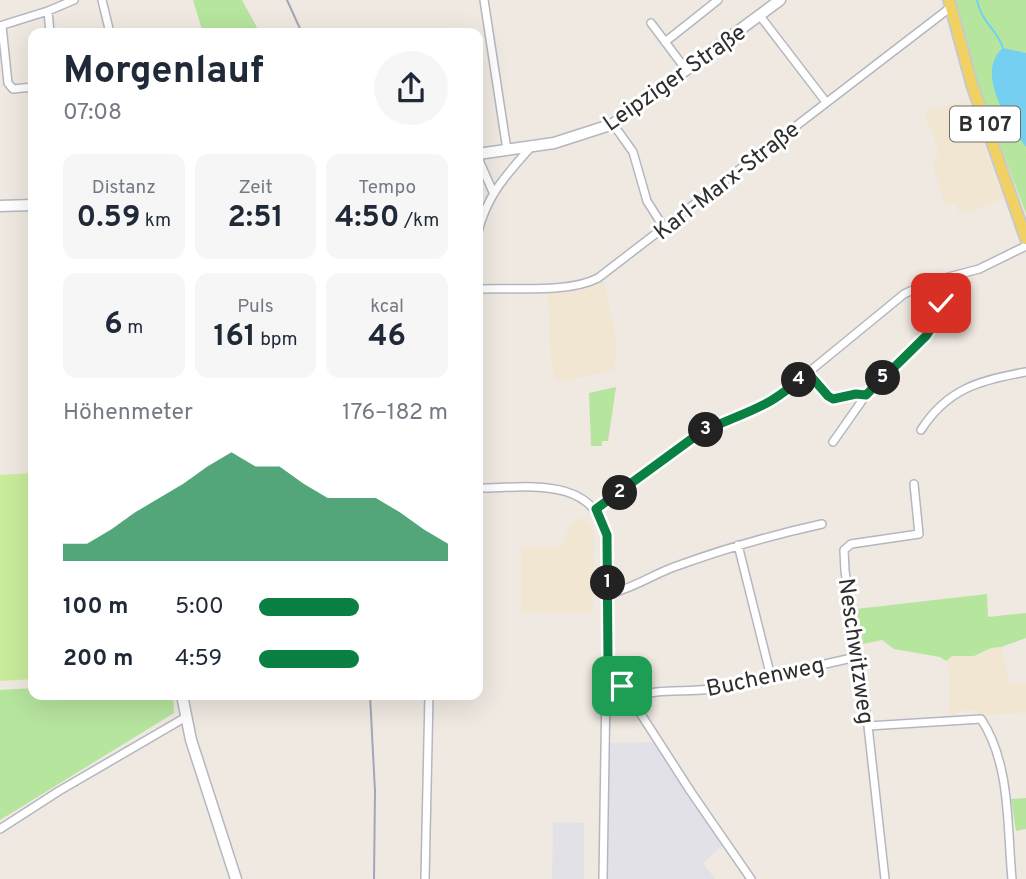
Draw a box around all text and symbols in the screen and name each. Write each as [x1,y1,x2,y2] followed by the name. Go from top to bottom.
[598,19,753,139] street label: Leipziger Straße
[63,48,264,97] text: Morgenlauf
[374,51,448,125] button: share
[63,99,122,128] text: 07:08
[950,106,1020,142] road number: B 107
[649,116,806,248] street label: Karl-Marx-Straße
[92,176,156,200] text: Distanz
[238,176,273,200] text: Zeit
[358,176,416,200] text: Tempo
[77,200,140,237] text: 0.59
[228,200,283,237] text: 2:51
[335,200,399,237] text: 4:50
[140,209,171,233] text: km
[399,209,439,233] text: /km
[911,273,971,333] pin
[922,284,960,322] icon: check
[237,295,274,319] text: Puls
[370,295,404,319] text: kcal
[104,307,123,344] text: 6
[123,316,143,340] text: m
[213,319,256,356] text: 161
[368,319,406,356] text: 46
[256,328,298,352] text: bpm
[866,360,900,396] pin: 5
[782,362,816,398] pin: 4
[877,365,888,389] text: 5
[792,367,805,391] text: 4
[63,399,193,428] text: Höhenmeter
[342,399,448,428] text: 176–182 m
[688,412,724,448] pin: 3
[700,417,711,441] text: 3
[602,476,638,510] pin: 2
[614,480,625,504] text: 2
[590,566,626,600] pin: 1
[604,570,611,594] text: 1
[830,576,879,726] street label: Neschwitzweg
[63,593,128,622] text: 100 m
[175,593,224,622] text: 5:00
[63,645,133,674] text: 200 m
[175,645,222,674] text: 4:59
[704,652,827,705] street label: Buchenweg
[592,656,652,716] pin
[603,667,641,705] icon: arrive

